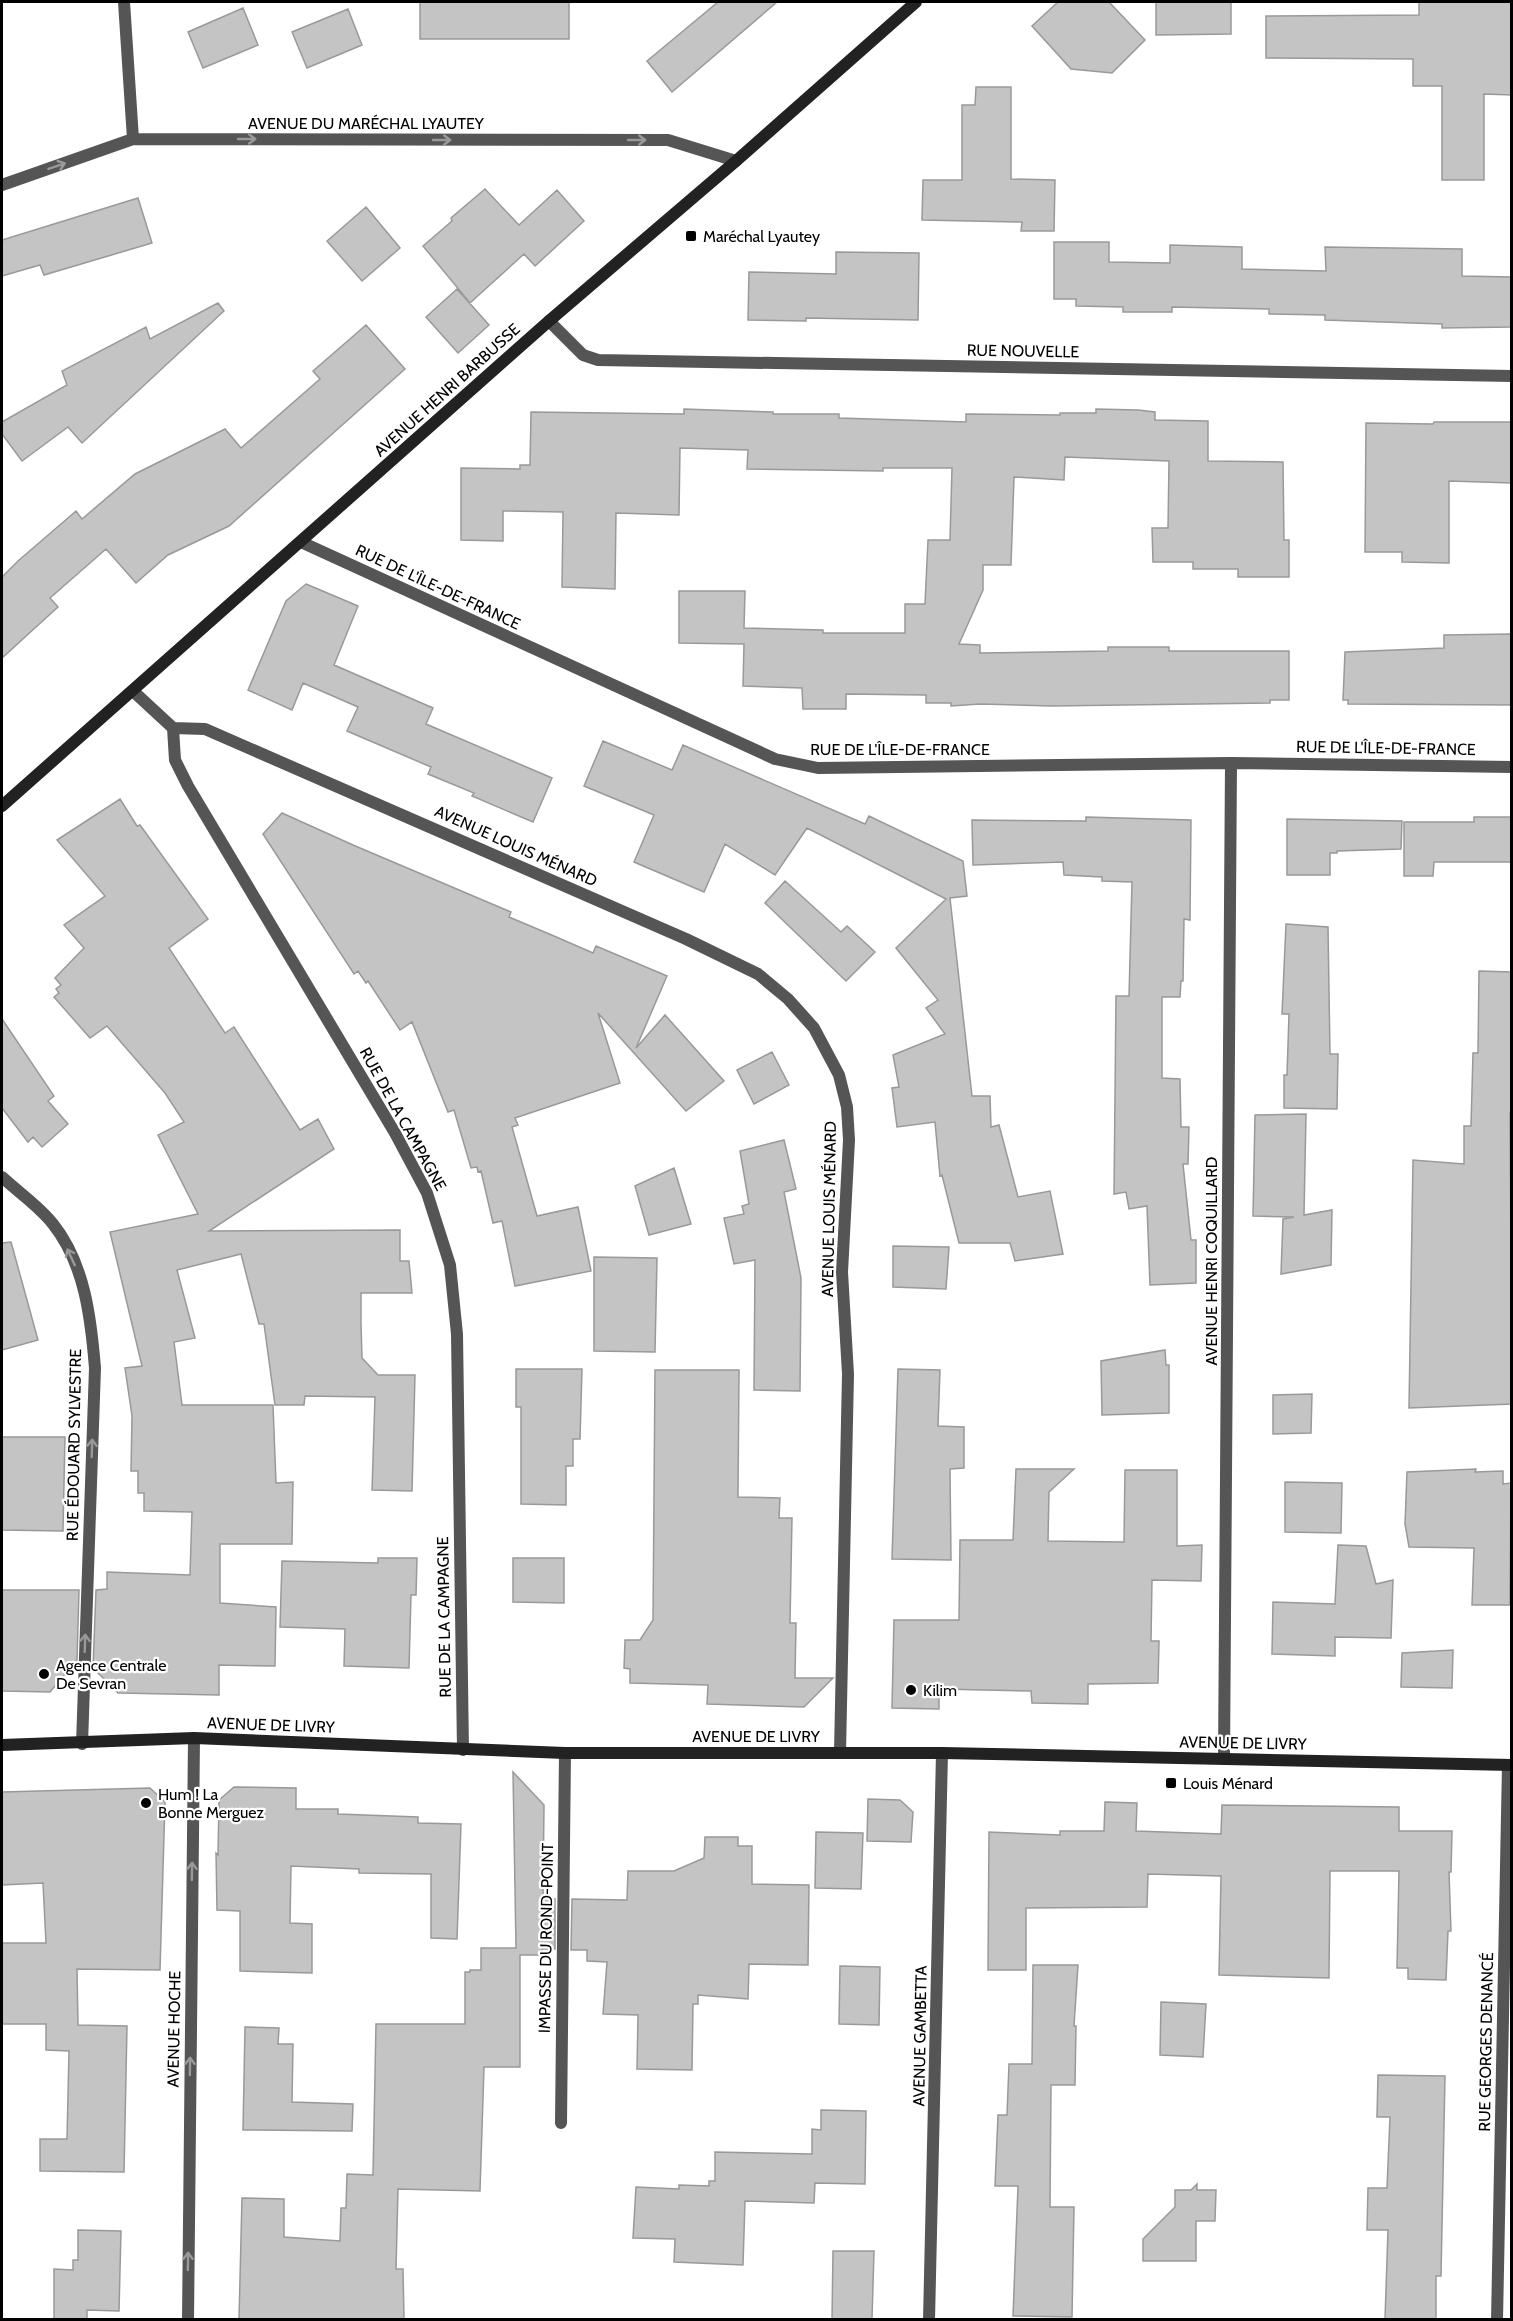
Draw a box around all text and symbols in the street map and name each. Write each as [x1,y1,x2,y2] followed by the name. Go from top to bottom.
[248,114,485,133] street label: AVENUE DU MARÉCHAL LYAUTEY
[237,133,257,145] one-way arrow
[432,134,452,146] one-way arrow
[627,134,647,146] one-way arrow
[47,160,66,171] one-way arrow
[703,227,820,246] place label: Maréchal Lyautey
[684,229,698,243] marker: Maréchal Lyautey
[370,319,524,460] street label: AVENUE HENRI BARBUSSE
[967,341,1079,361] street label: RUE NOUVELLE
[353,540,524,634] street label: RUE DE L'ÎLE-DE-FRANCE
[1296,737,1476,759] street label: RUE DE L'ÎLE-DE-FRANCE
[810,740,990,759] street label: RUE DE L'ÎLE-DE-FRANCE
[432,802,600,890] street label: AVENUE LOUIS MÉNARD
[356,1044,450,1194] street label: RUE DE LA CAMPAGNE
[818,1121,840,1297] street label: AVENUE LOUIS MÉNARD
[1202,1157,1221,1365] street label: AVENUE HENRI COQUILLARD
[65,1248,76,1266] one-way arrow
[63,1349,85,1541] street label: RUE ÉDOUARD SYLVESTRE
[86,1439,97,1459] one-way arrow
[433,1536,455,1698] street label: RUE DE LA CAMPAGNE
[80,1634,91,1654] one-way arrow
[56,1656,166,1693] place label: Agence Centrale De Sevran
[37,1667,51,1681] marker: Agence Centrale De Sevran
[923,1681,957,1700] place label: Kilim
[904,1683,918,1697] marker: Kilim
[207,1713,336,1737] street label: AVENUE DE LIVRY
[692,1727,821,1746] street label: AVENUE DE LIVRY
[1179,1732,1308,1754] street label: AVENUE DE LIVRY
[1183,1774,1273,1793] place label: Louis Ménard
[1164,1776,1178,1790] marker: Louis Ménard
[158,1785,265,1822] place label: Hum ! La Bonne Merguez
[139,1796,153,1810] marker: Hum ! La Bonne Merguez
[535,1842,557,2033] street label: IMPASSE DU ROND-POINT
[187,1862,198,1882] one-way arrow
[1475,1952,1497,2132] street label: RUE GEORGES DENANCÉ
[909,1965,931,2107] street label: AVENUE GAMBETTA
[163,1970,185,2087] street label: AVENUE HOCHE
[185,2057,196,2077] one-way arrow
[183,2252,194,2272] one-way arrow

